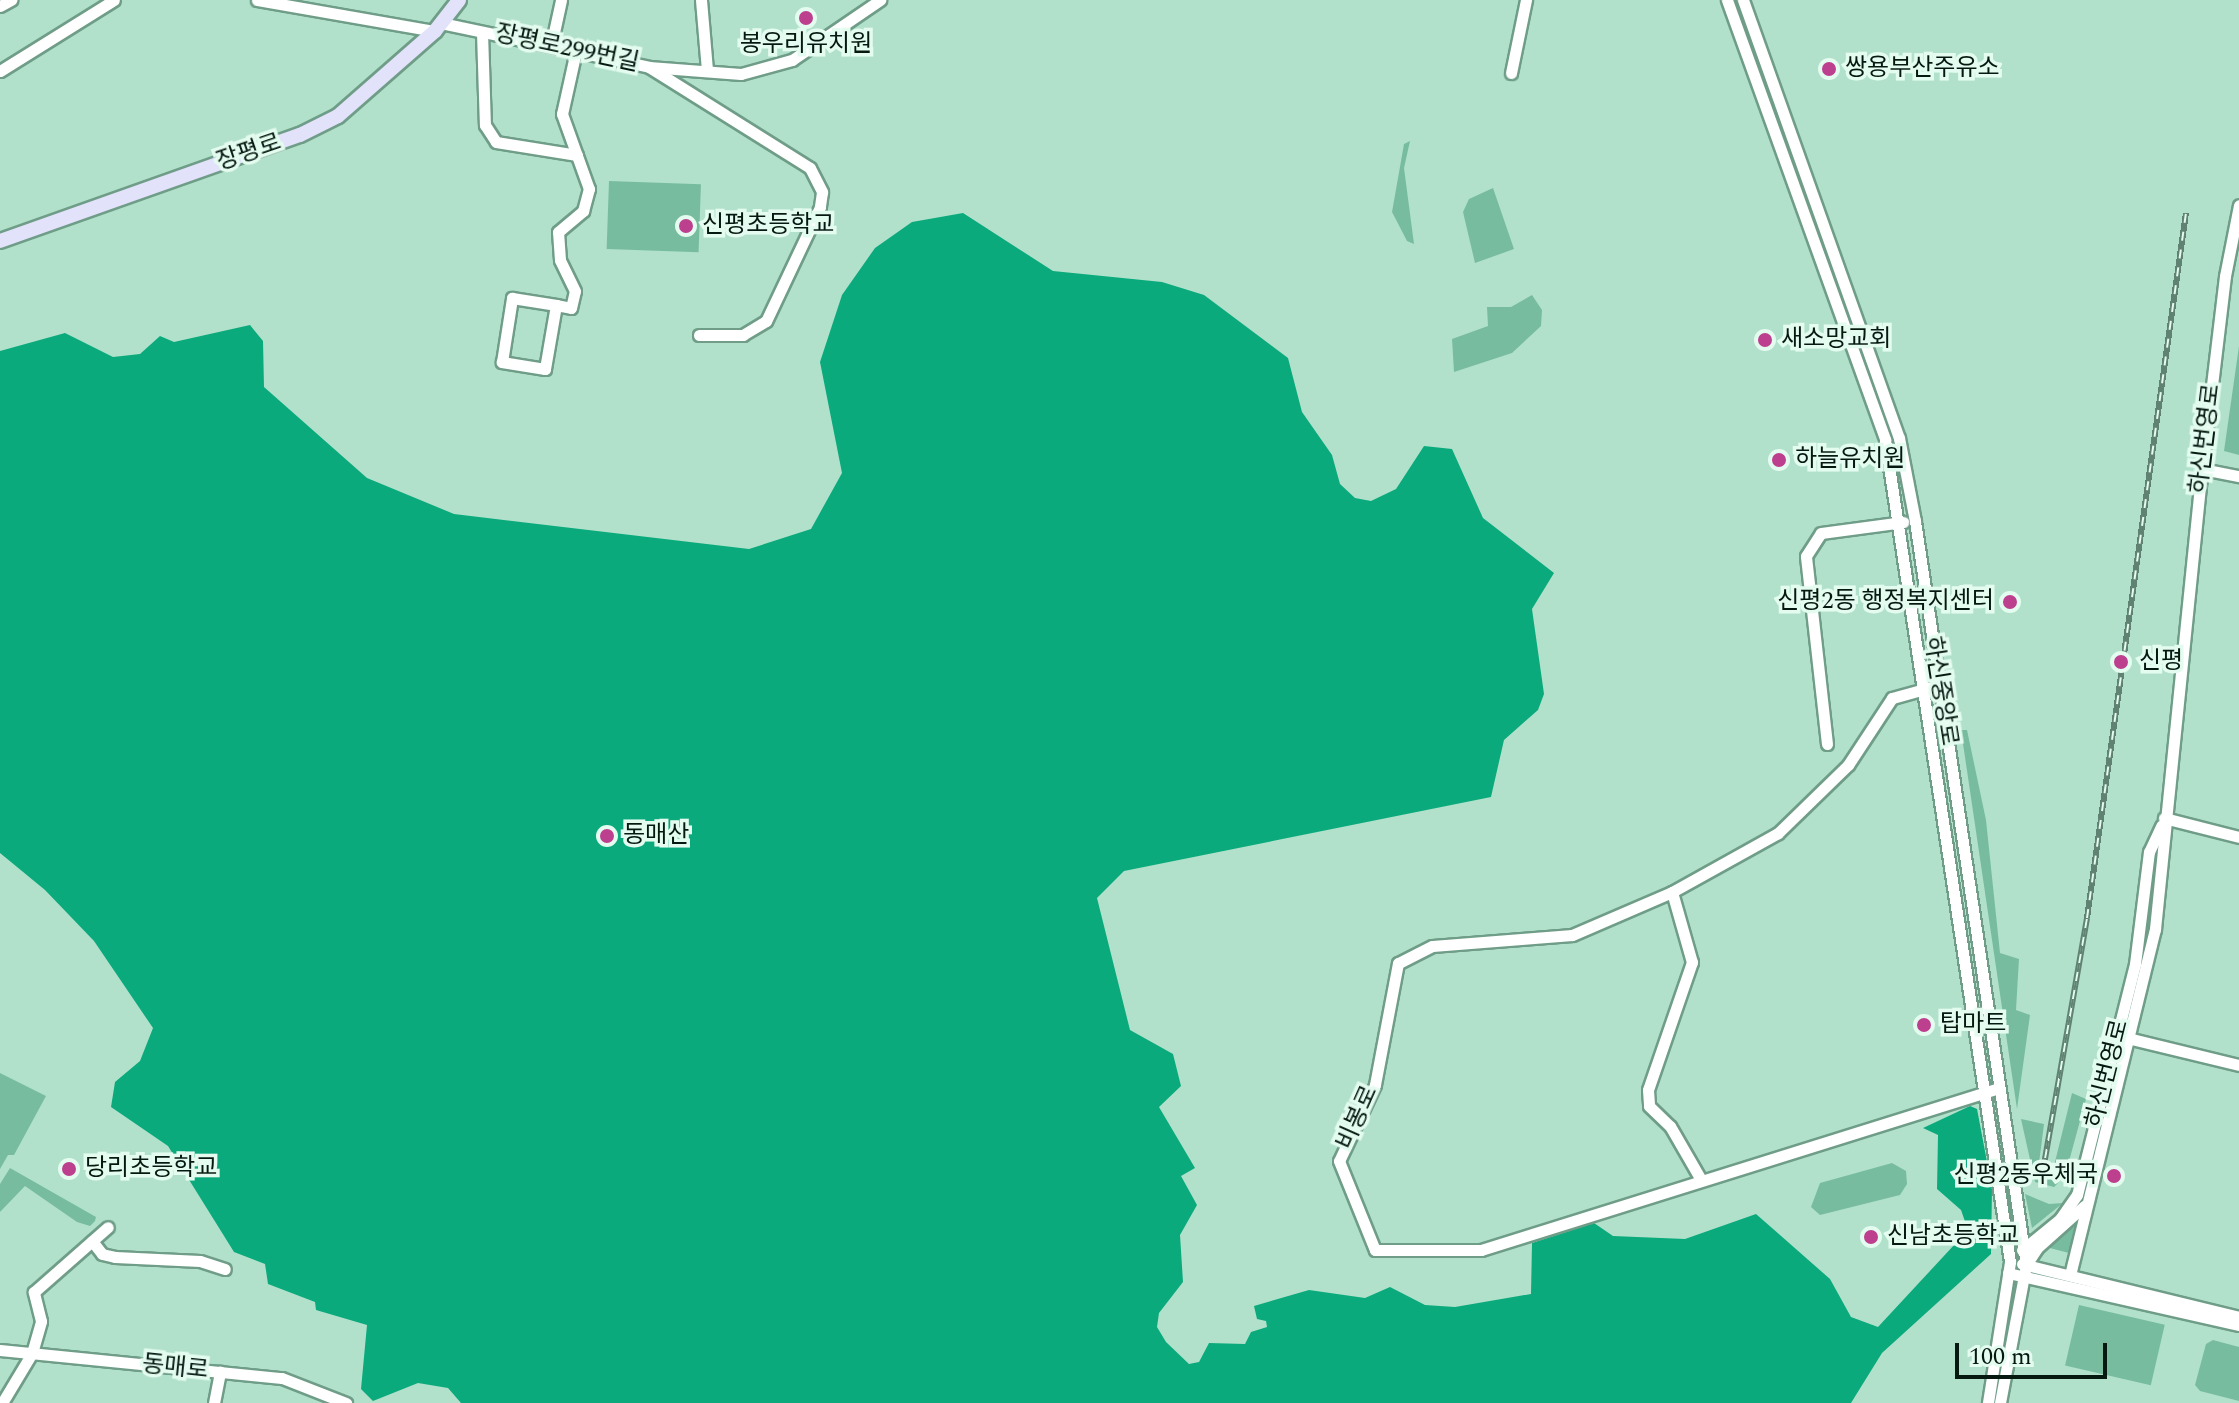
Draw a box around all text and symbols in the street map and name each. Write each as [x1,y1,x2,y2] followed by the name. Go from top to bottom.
[797,9,815,27] marker: 봉우리유치원
[492,20,642,78] street label: 장평로299번길
[740,31,872,59] place label: 봉우리유치원
[1845,55,2000,83] place label: 쌍용부산주유소
[1820,60,1838,78] marker: 쌍용부산주유소
[213,129,285,177] street label: 장평로
[702,212,834,240] place label: 신평초등학교
[677,217,695,235] marker: 신평초등학교
[1781,326,1891,354] place label: 새소망교회
[1756,331,1774,349] marker: 새소망교회
[2185,382,2227,496] street label: 하신번영로
[1795,446,1905,474] place label: 하늘유치원
[1770,451,1788,469] marker: 하늘유치원
[1777,588,1994,616] place label: 신평2동 행정복지센터
[2001,593,2019,611] marker: 신평2동 행정복지센터
[1917,634,1963,748] street label: 하신중앙로
[2139,648,2183,676] place label: 신평
[2110,651,2132,673] marker: 신평
[623,822,689,850] place label: 동매산
[598,827,616,845] marker: 동매산
[1940,1011,2006,1039] place label: 탑마트
[1915,1016,1933,1034] marker: 탑마트
[2081,1017,2135,1131] street label: 하신번영로
[1331,1082,1385,1154] street label: 비봉로
[85,1155,217,1183] place label: 당리초등학교
[60,1160,78,1178] marker: 당리초등학교
[1954,1162,2098,1190] place label: 신평2동우체국
[2105,1167,2123,1185] marker: 신평2동우체국
[1887,1223,2019,1251] place label: 신남초등학교
[1862,1228,1880,1246] marker: 신남초등학교
[1959,1327,2111,1377] scale bar
[1969,1339,2032,1375] text: 100 m
[141,1350,209,1386] street label: 동매로

